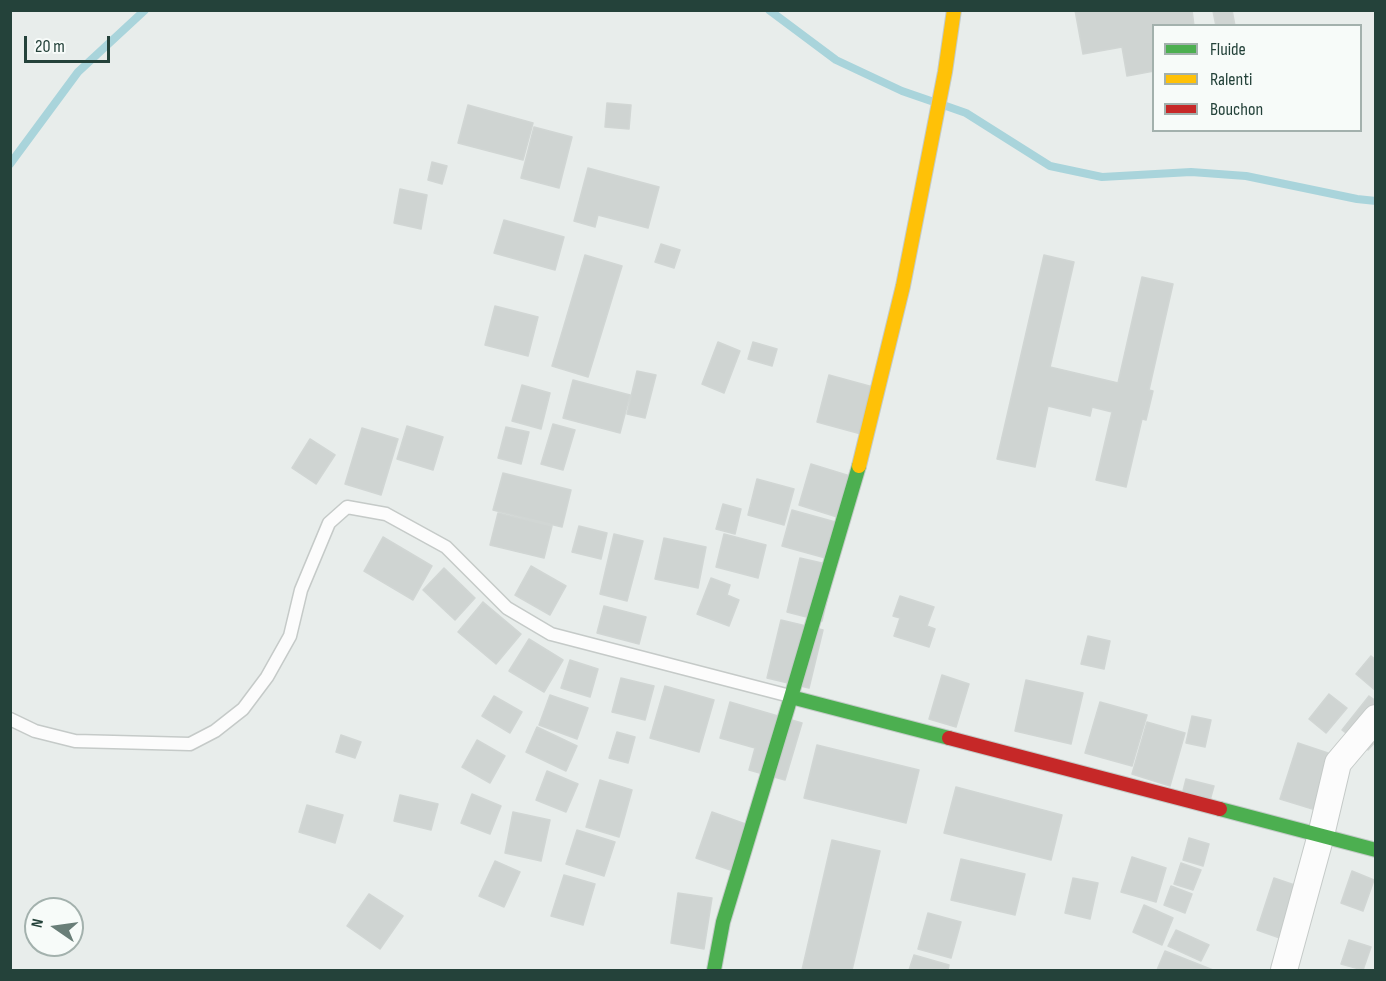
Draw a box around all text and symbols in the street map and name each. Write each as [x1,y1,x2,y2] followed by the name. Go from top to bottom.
[27,24,112,62] scale bar
[1152,24,1362,132] legend
[35,36,65,57] text: 20 m
[1210,39,1246,60] text: Fluide
[1210,69,1252,90] text: Ralenti
[1210,99,1263,120] text: Bouchon
[24,897,84,957] north arrow
[28,917,48,930] text: N

